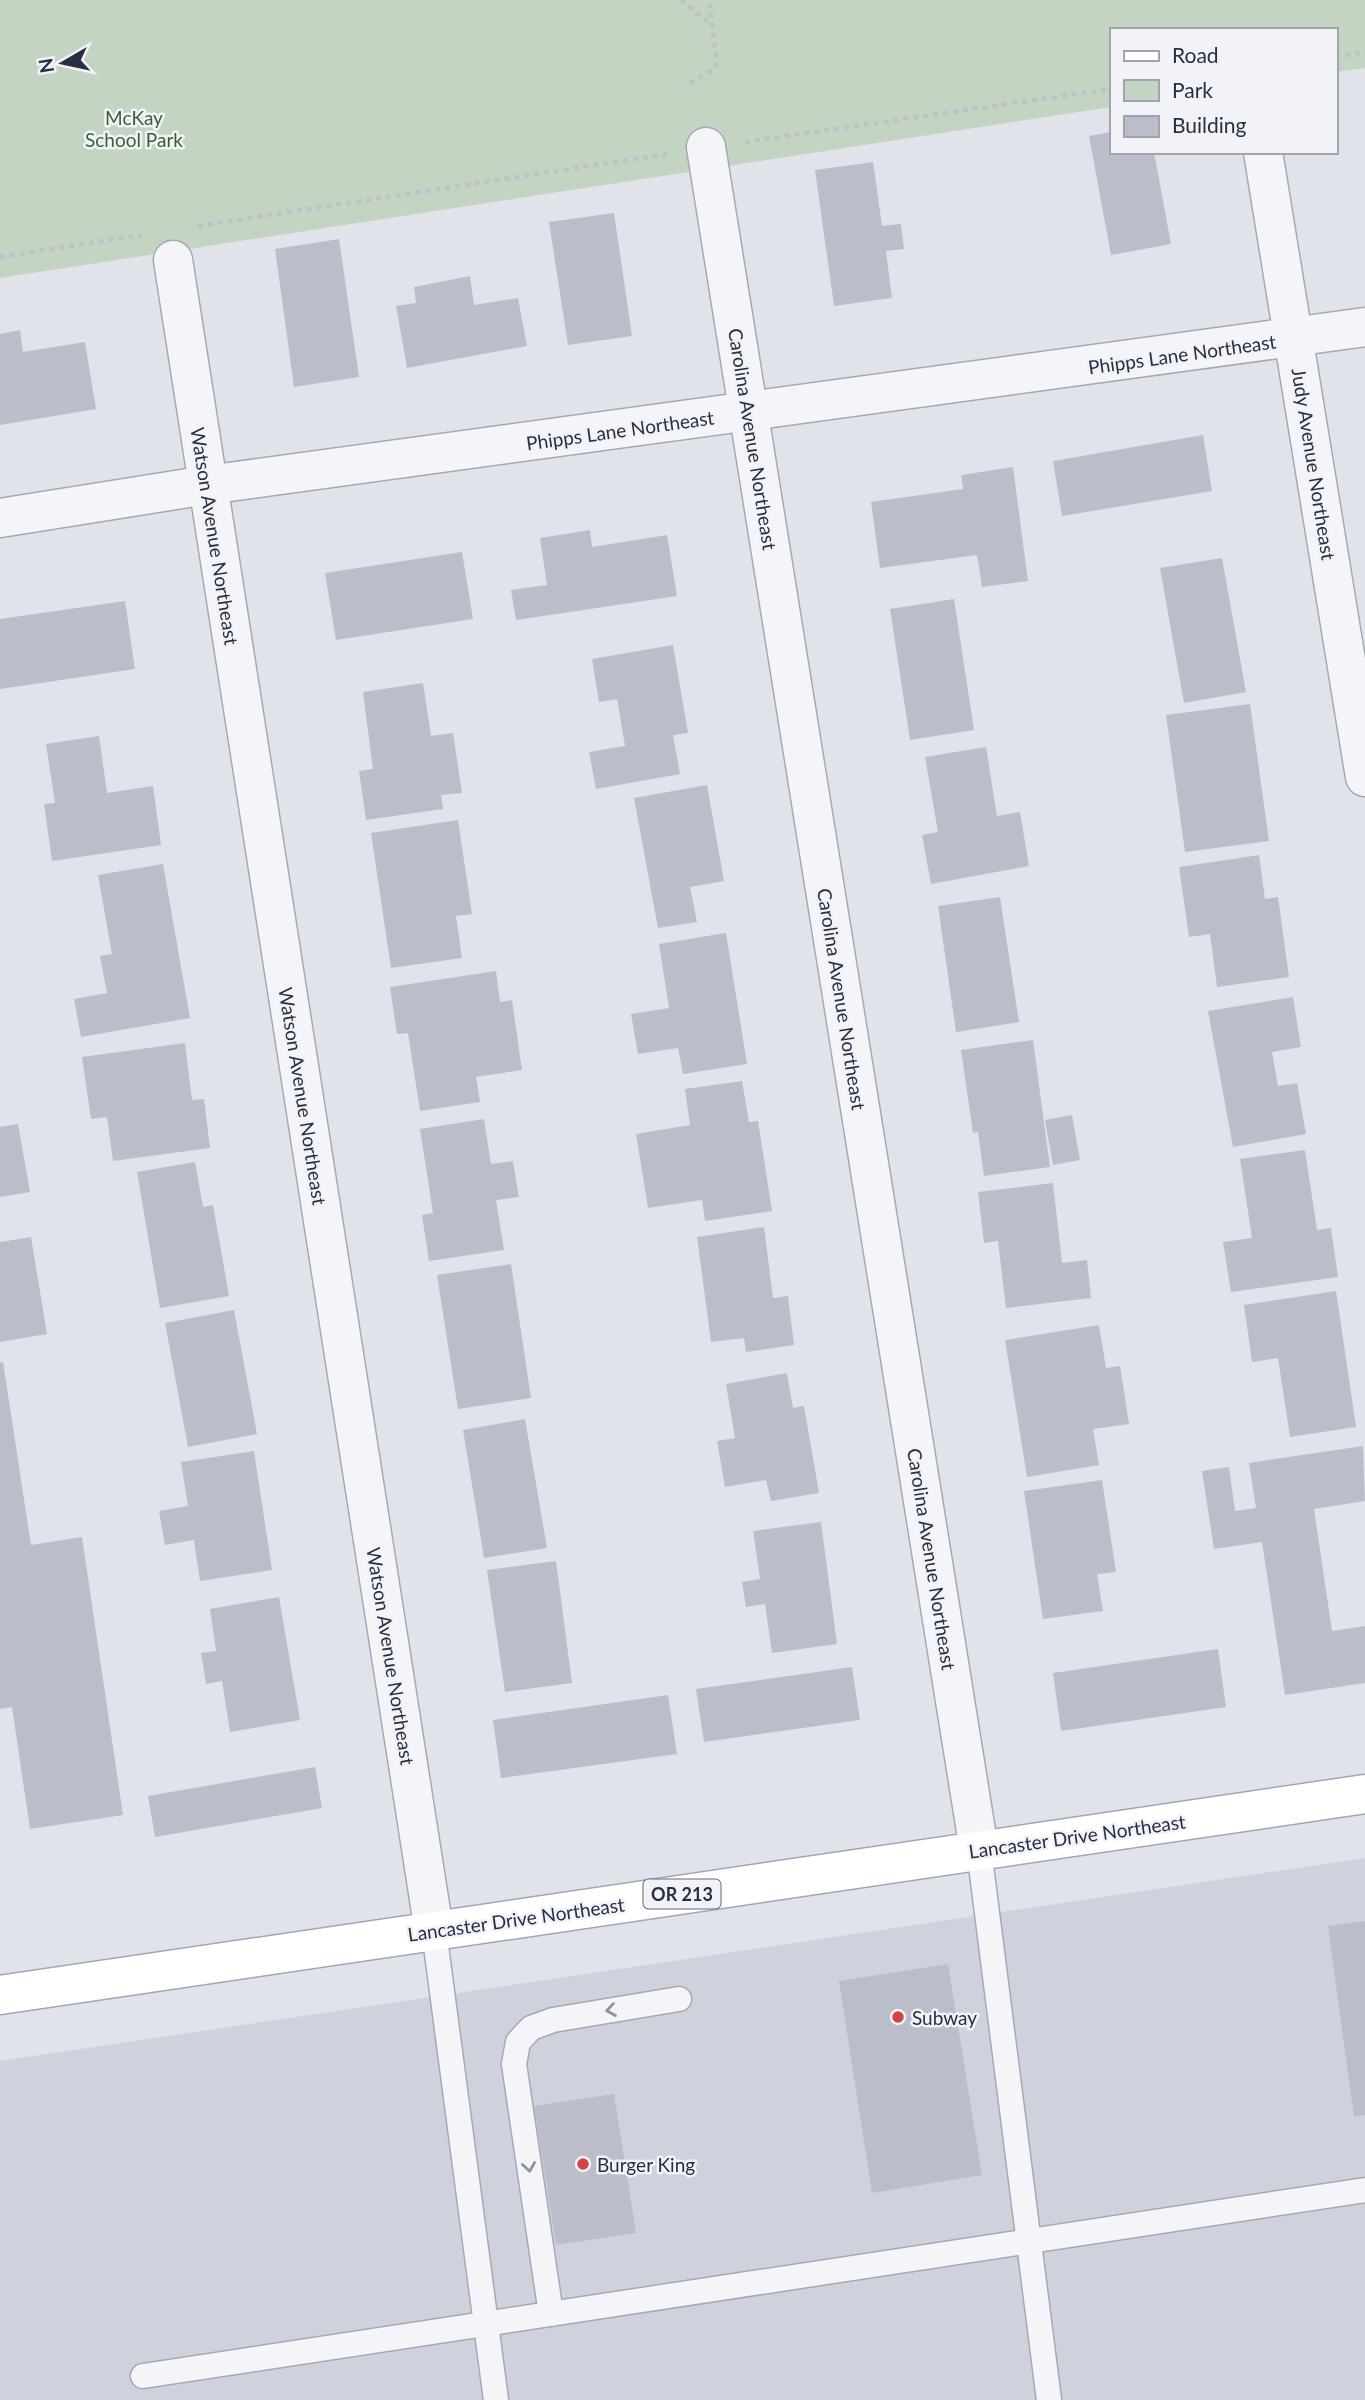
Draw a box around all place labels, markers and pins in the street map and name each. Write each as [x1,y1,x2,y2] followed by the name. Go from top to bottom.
[912,2006,977,2029] place label: Subway
[890,2009,906,2025] marker: Subway
[597,2153,695,2176] place label: Burger King
[575,2156,591,2172] marker: Burger King

